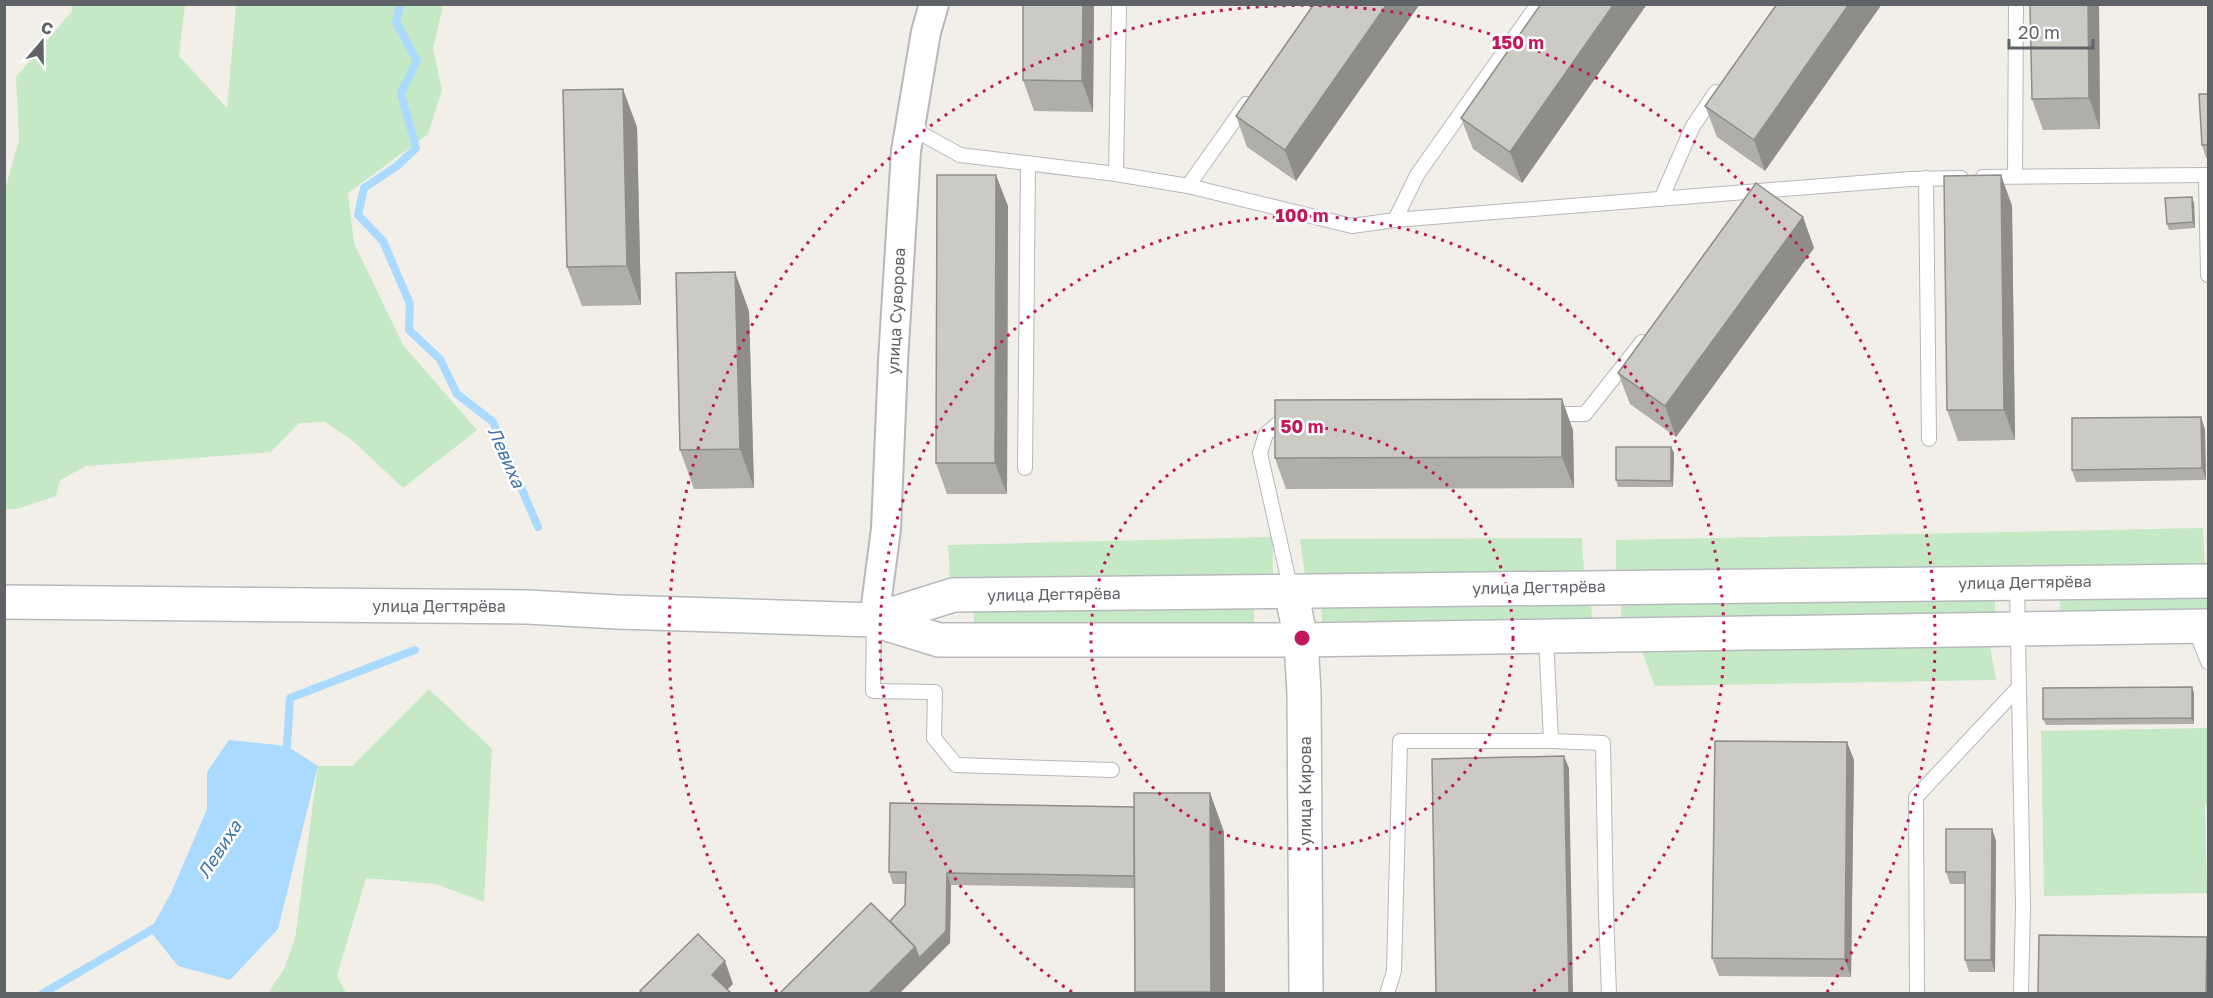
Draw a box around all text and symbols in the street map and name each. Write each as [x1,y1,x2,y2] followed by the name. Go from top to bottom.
[12,12,72,72] north arrow
[2009,12,2093,50] scale bar
[38,17,56,39] text: С
[2018,21,2060,43] text: 20 m
[1492,31,1544,53] text: 150 m
[1276,204,1328,226] text: 100 m
[883,247,909,375] street label: улица Суворова
[1281,415,1323,437] text: 50 m
[484,423,530,492] water label: Левиха
[1958,571,2092,593] street label: улица Дегтярёва
[1472,576,1606,598] street label: улица Дегтярёва
[987,583,1121,605] street label: улица Дегтярёва
[372,596,506,616] street label: улица Дегтярёва
[1292,628,1312,648] centre of rings
[1295,736,1315,846] street label: улица Кирова
[192,815,246,882] water label: Левиха

